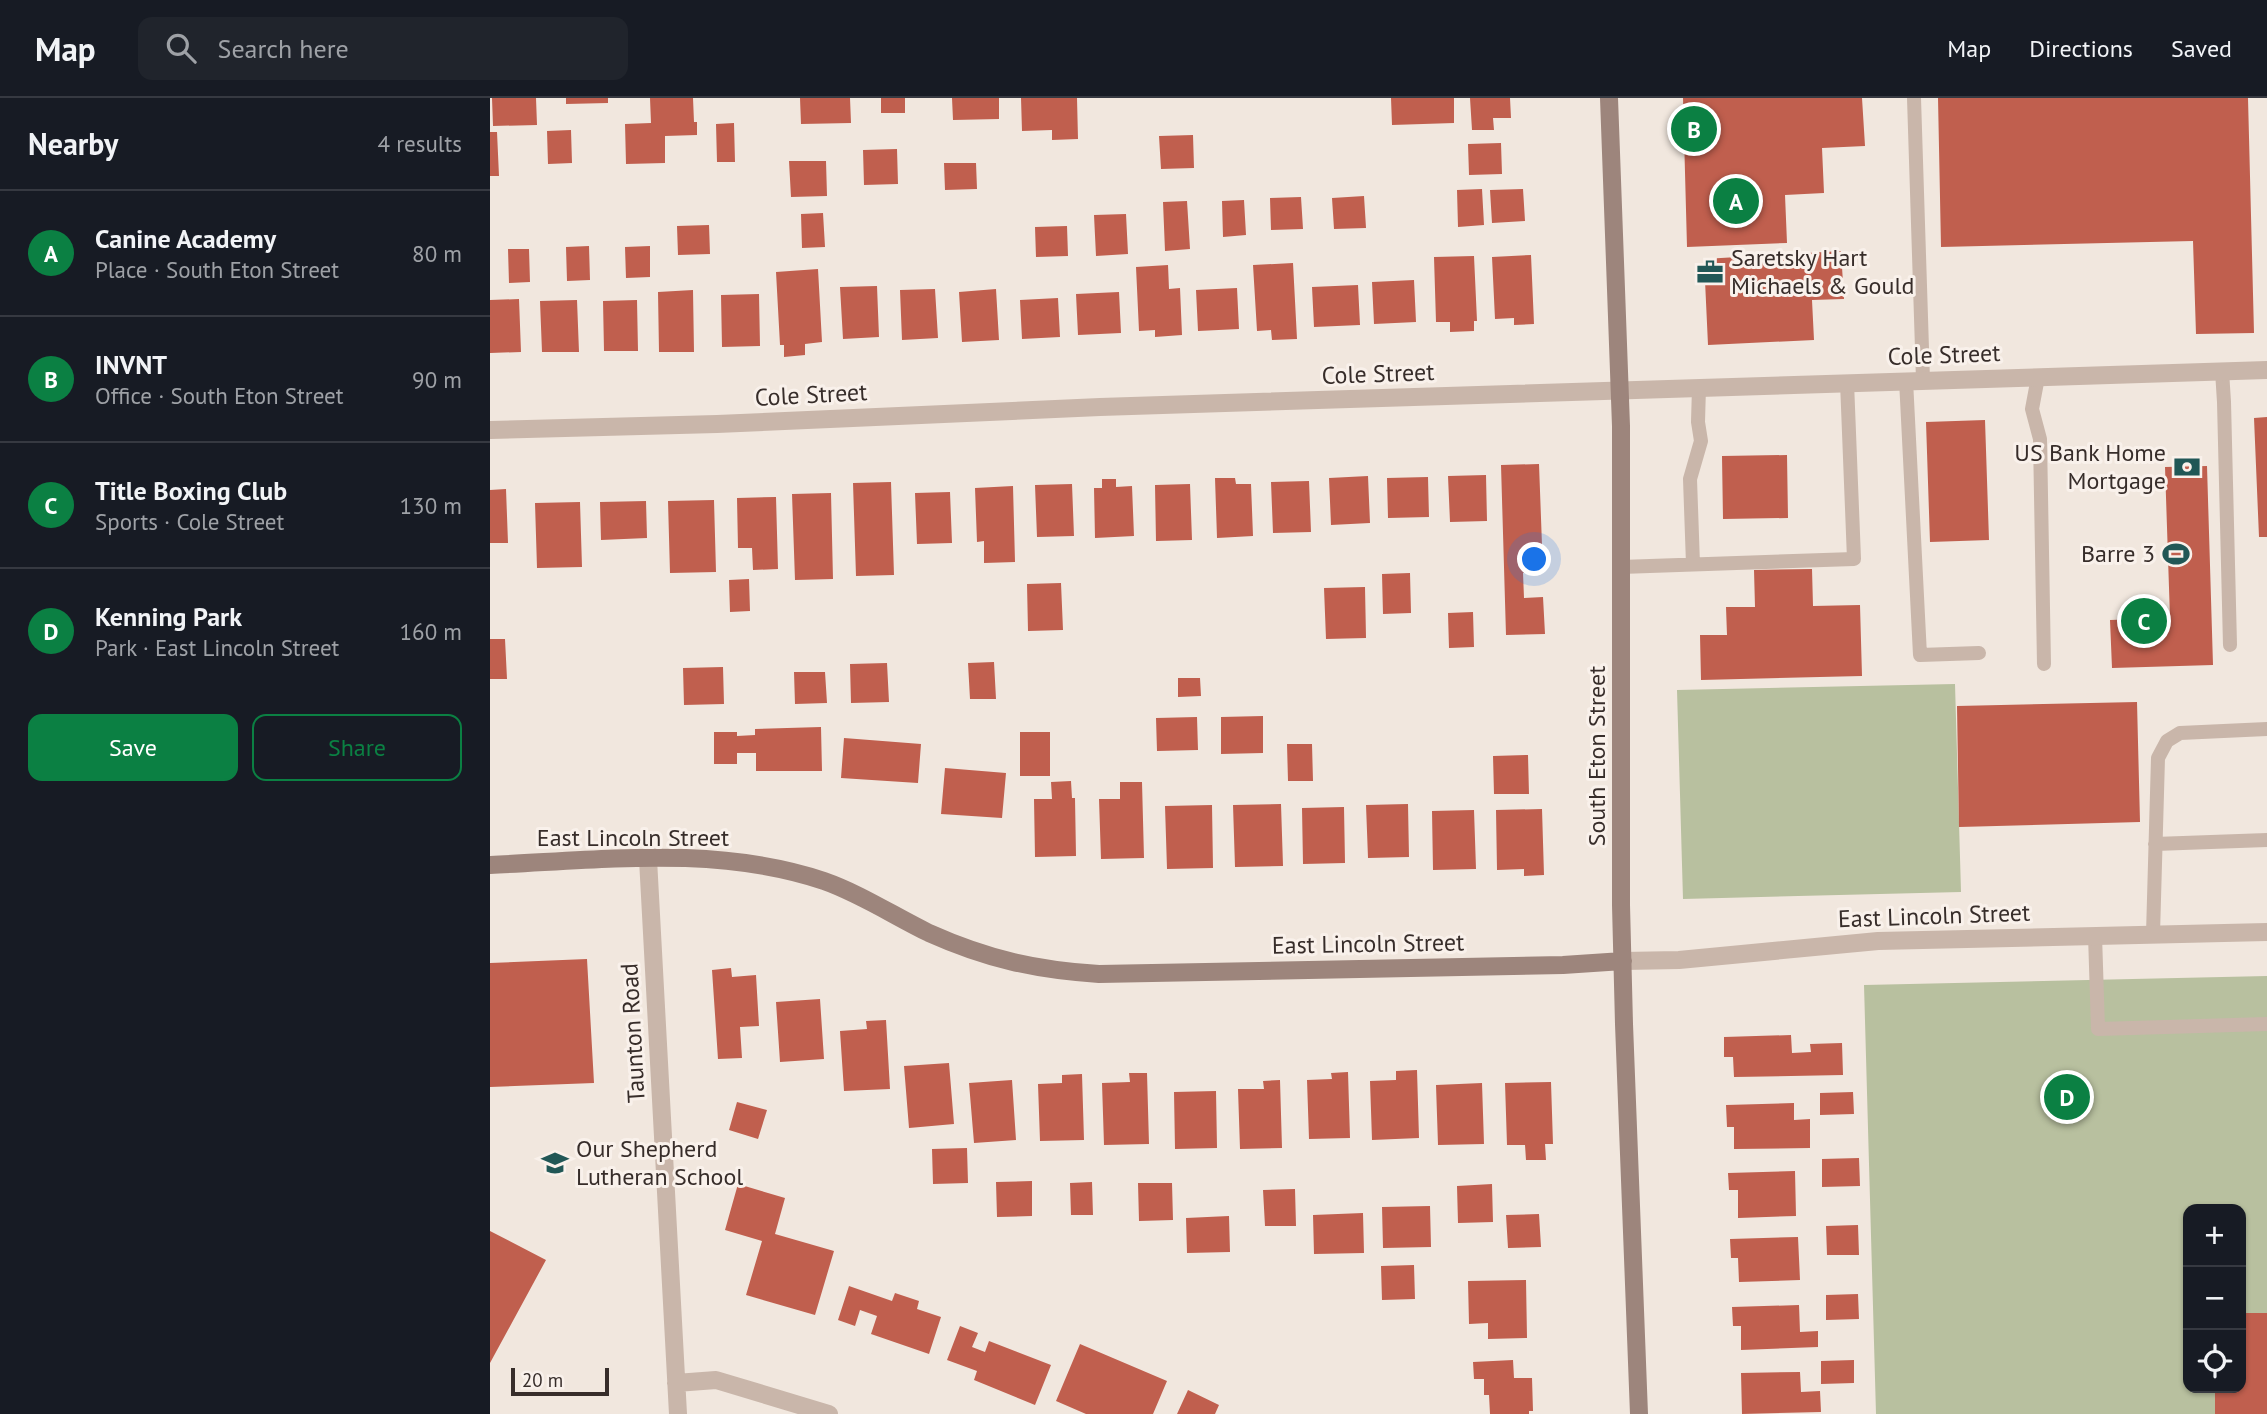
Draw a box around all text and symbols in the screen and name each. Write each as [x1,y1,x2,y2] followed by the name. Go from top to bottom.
[138,17,628,80] search box
[35,27,96,70] text: Map
[162,29,200,67] icon: search
[218,32,349,65] text: Search here
[1947,33,1991,64] text: Map
[2029,33,2133,64] text: Directions
[2171,33,2232,64] text: Saved
[1671,103,1717,155] pin: B
[28,124,118,163] text: Nearby
[378,129,462,158] text: 4 results
[1713,175,1759,227] pin: A
[95,222,276,255] text: Canine Academy
[44,239,58,268] text: A
[412,239,462,268] text: 80 m
[1731,242,1914,301] place label: Saretsky Hart Michaels & Gould
[95,255,339,284] text: Place · South Eton Street
[1695,257,1725,287] office icon: Saretsky Hart Michaels & Gould
[1887,337,2001,372] street label: Cole Street
[95,348,167,381] text: INVNT
[1321,356,1435,391] street label: Cole Street
[44,365,58,394] text: B
[412,365,462,394] text: 90 m
[754,376,868,413] street label: Cole Street
[95,381,344,410] text: Office · South Eton Street
[2014,437,2166,496] place label: US Bank Home Mortgage
[2172,452,2202,482] bank icon: US Bank Home Mortgage
[95,474,287,507] text: Title Boxing Club
[45,491,57,520] text: C
[400,491,462,520] text: 130 m
[95,507,284,536] text: Sports · Cole Street
[2081,538,2155,569] place label: Barre 3
[2161,539,2191,569] sports icon: Barre 3
[1517,542,1551,576] your location
[2121,595,2167,647] pin: C
[95,600,242,633] text: Kenning Park
[44,617,58,646] text: D
[400,617,462,646] text: 160 m
[95,633,339,662] text: Park · East Lincoln Street
[1581,666,1612,846] street label: South Eton Street
[28,714,238,781] button: Save
[252,714,462,781] button: Share
[537,822,729,853] street label: East Lincoln Street
[1837,897,2031,934] street label: East Lincoln Street
[1272,926,1464,961] street label: East Lincoln Street
[613,962,652,1104] street label: Taunton Road
[2044,1071,2090,1123] pin: D
[576,1133,743,1192] place label: Our Shepherd Lutheran School
[540,1148,570,1178] school or university icon: Our Shepherd Lutheran School
[2183,1204,2246,1393] map controls
[2183,1204,2246,1267] button: +
[2183,1267,2246,1330] button: −
[2183,1330,2246,1393] button: locate
[511,1365,609,1397] scale bar
[522,1368,563,1392] text: 20 m

